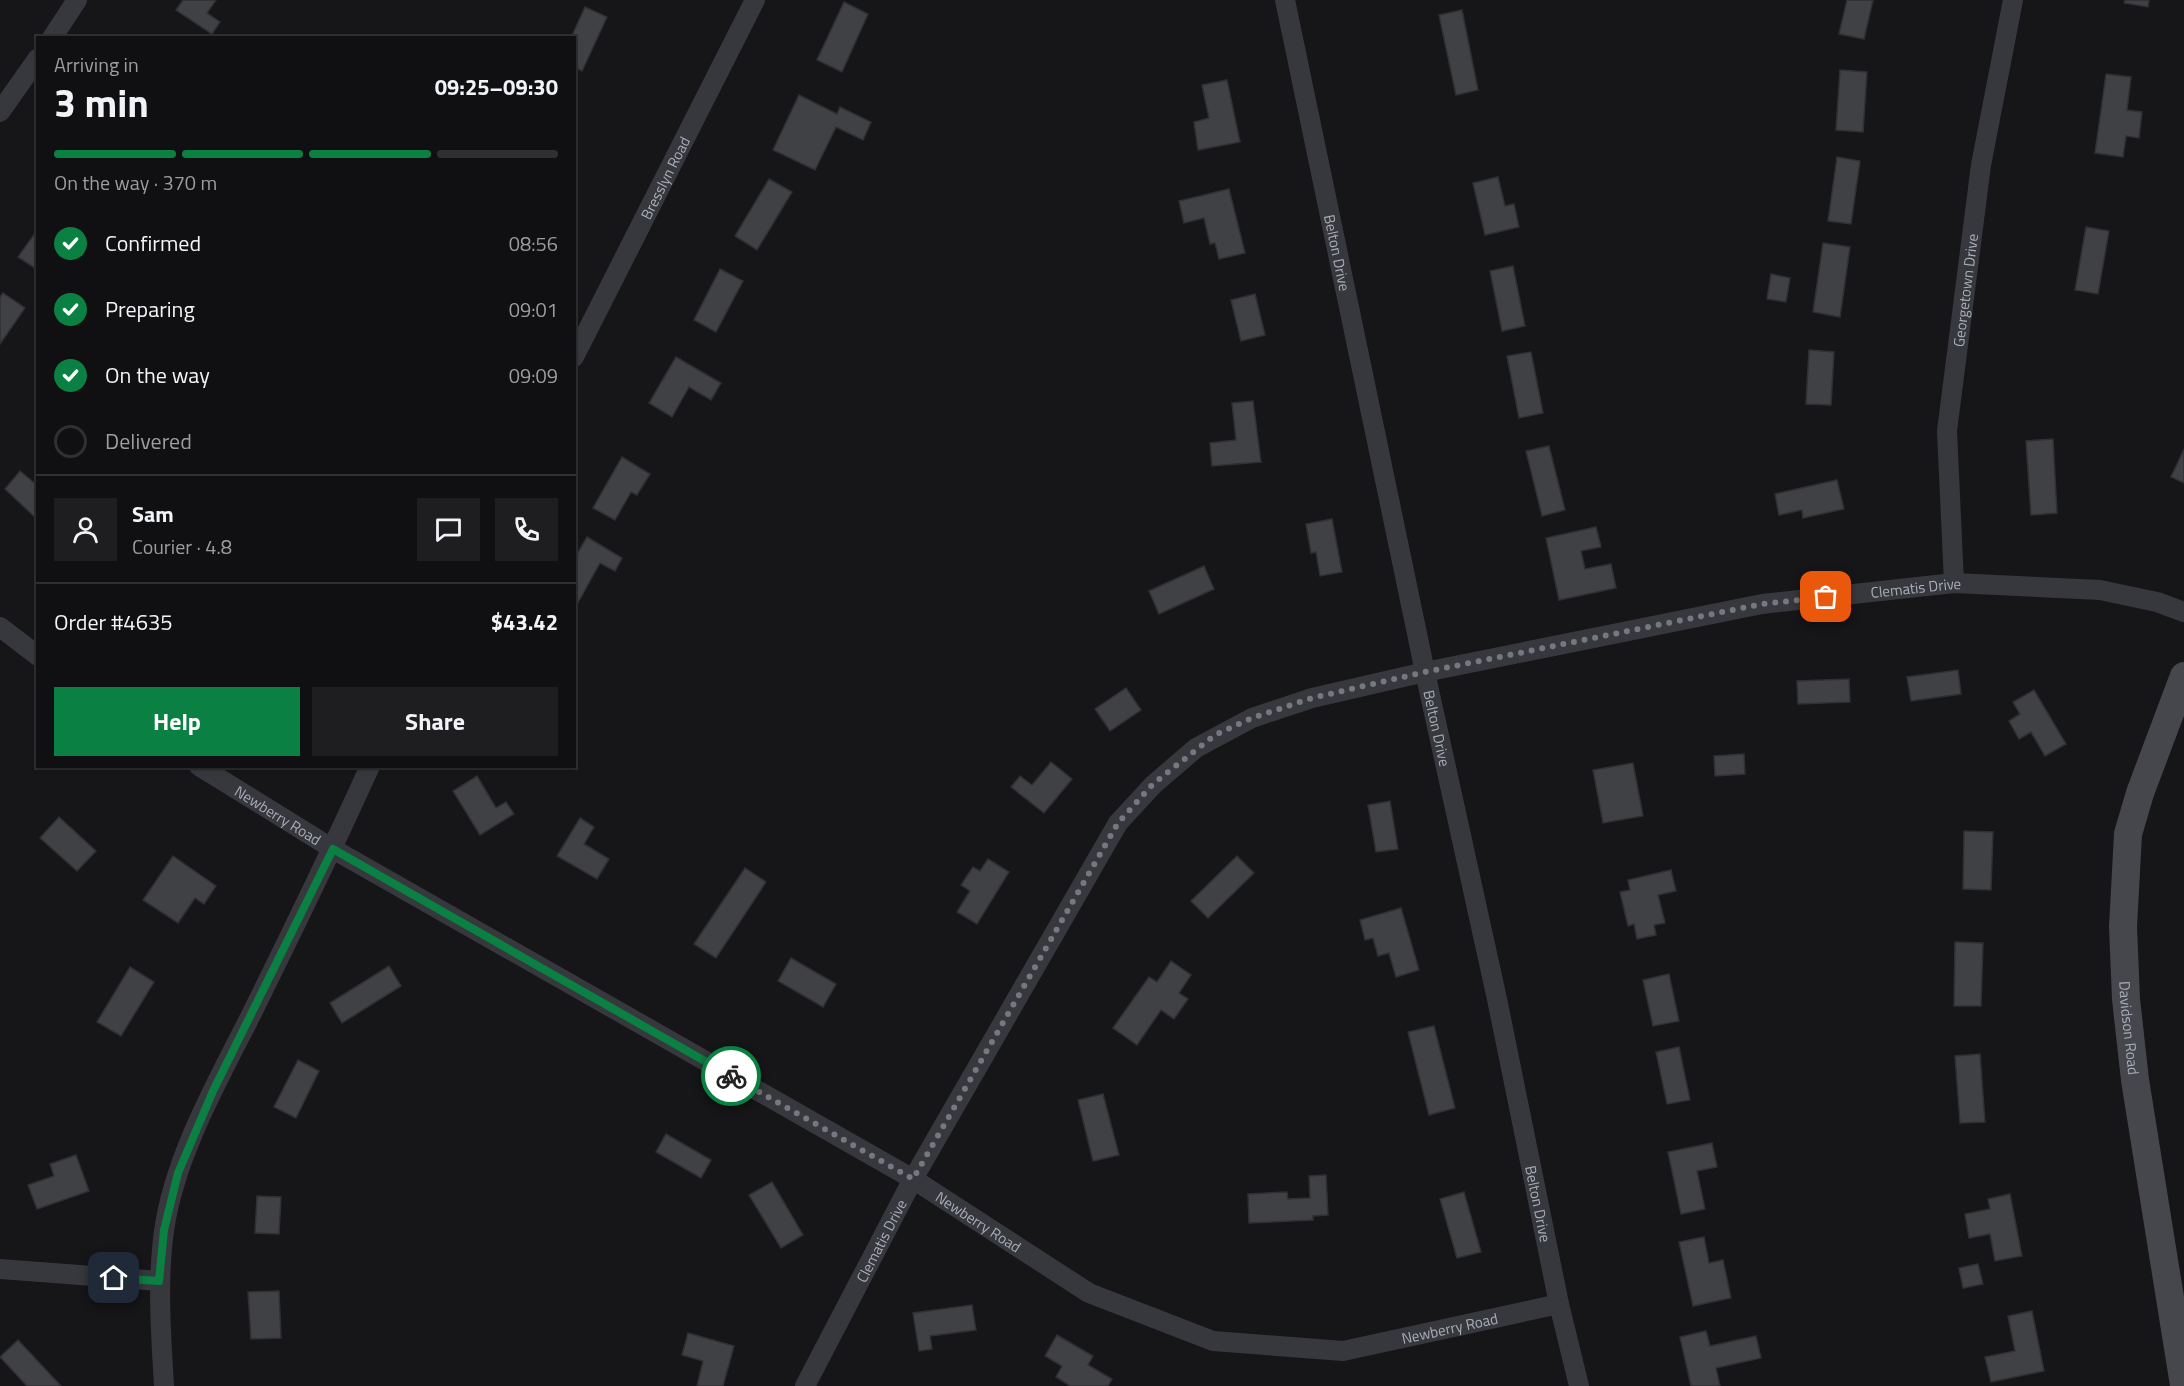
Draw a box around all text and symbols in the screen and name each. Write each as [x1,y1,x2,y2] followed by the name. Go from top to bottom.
[54,49,139,80] text: Arriving in
[435,70,558,104] text: 09:25–09:30
[54,73,149,132] text: 3 min
[634,132,696,223] street label: Bresslyn Road
[54,167,217,198] text: On the way · 370 m
[1318,212,1357,293] street label: Belton Drive
[105,226,201,260] text: Confirmed
[54,227,87,260] icon: check
[509,228,558,259] text: 08:56
[1946,232,1984,348] street label: Georgetown Drive
[105,292,195,326] text: Preparing
[54,293,87,326] icon: check
[509,294,558,325] text: 09:01
[105,358,210,392] text: On the way
[54,359,87,392] icon: check
[509,360,558,391] text: 09:09
[105,424,192,458] text: Delivered
[132,497,174,531] text: Sam
[54,498,117,561] button: person
[417,498,480,561] button: chat
[495,498,558,561] button: phone
[132,531,232,562] text: Courier · 4.8
[1800,571,1851,622] pin
[1869,571,1962,604] street label: Clematis Drive
[1809,580,1842,613] icon: bag
[54,605,173,639] text: Order #4635
[491,605,558,639] text: $43.42
[54,687,300,756] button: Help
[312,687,558,756] button: Share
[1418,688,1457,769] street label: Belton Drive
[230,779,326,851] street label: Newberry Road
[2114,980,2146,1076] street label: Davidson Road
[701,1046,761,1106] courier
[715,1060,748,1093] icon: bike
[1520,1163,1558,1244] street label: Belton Drive
[931,1185,1026,1258] street label: Newberry Road
[850,1195,912,1286] street label: Clematis Drive
[88,1252,139,1303] pin
[97,1261,130,1294] icon: home
[1399,1306,1500,1349] street label: Newberry Road

